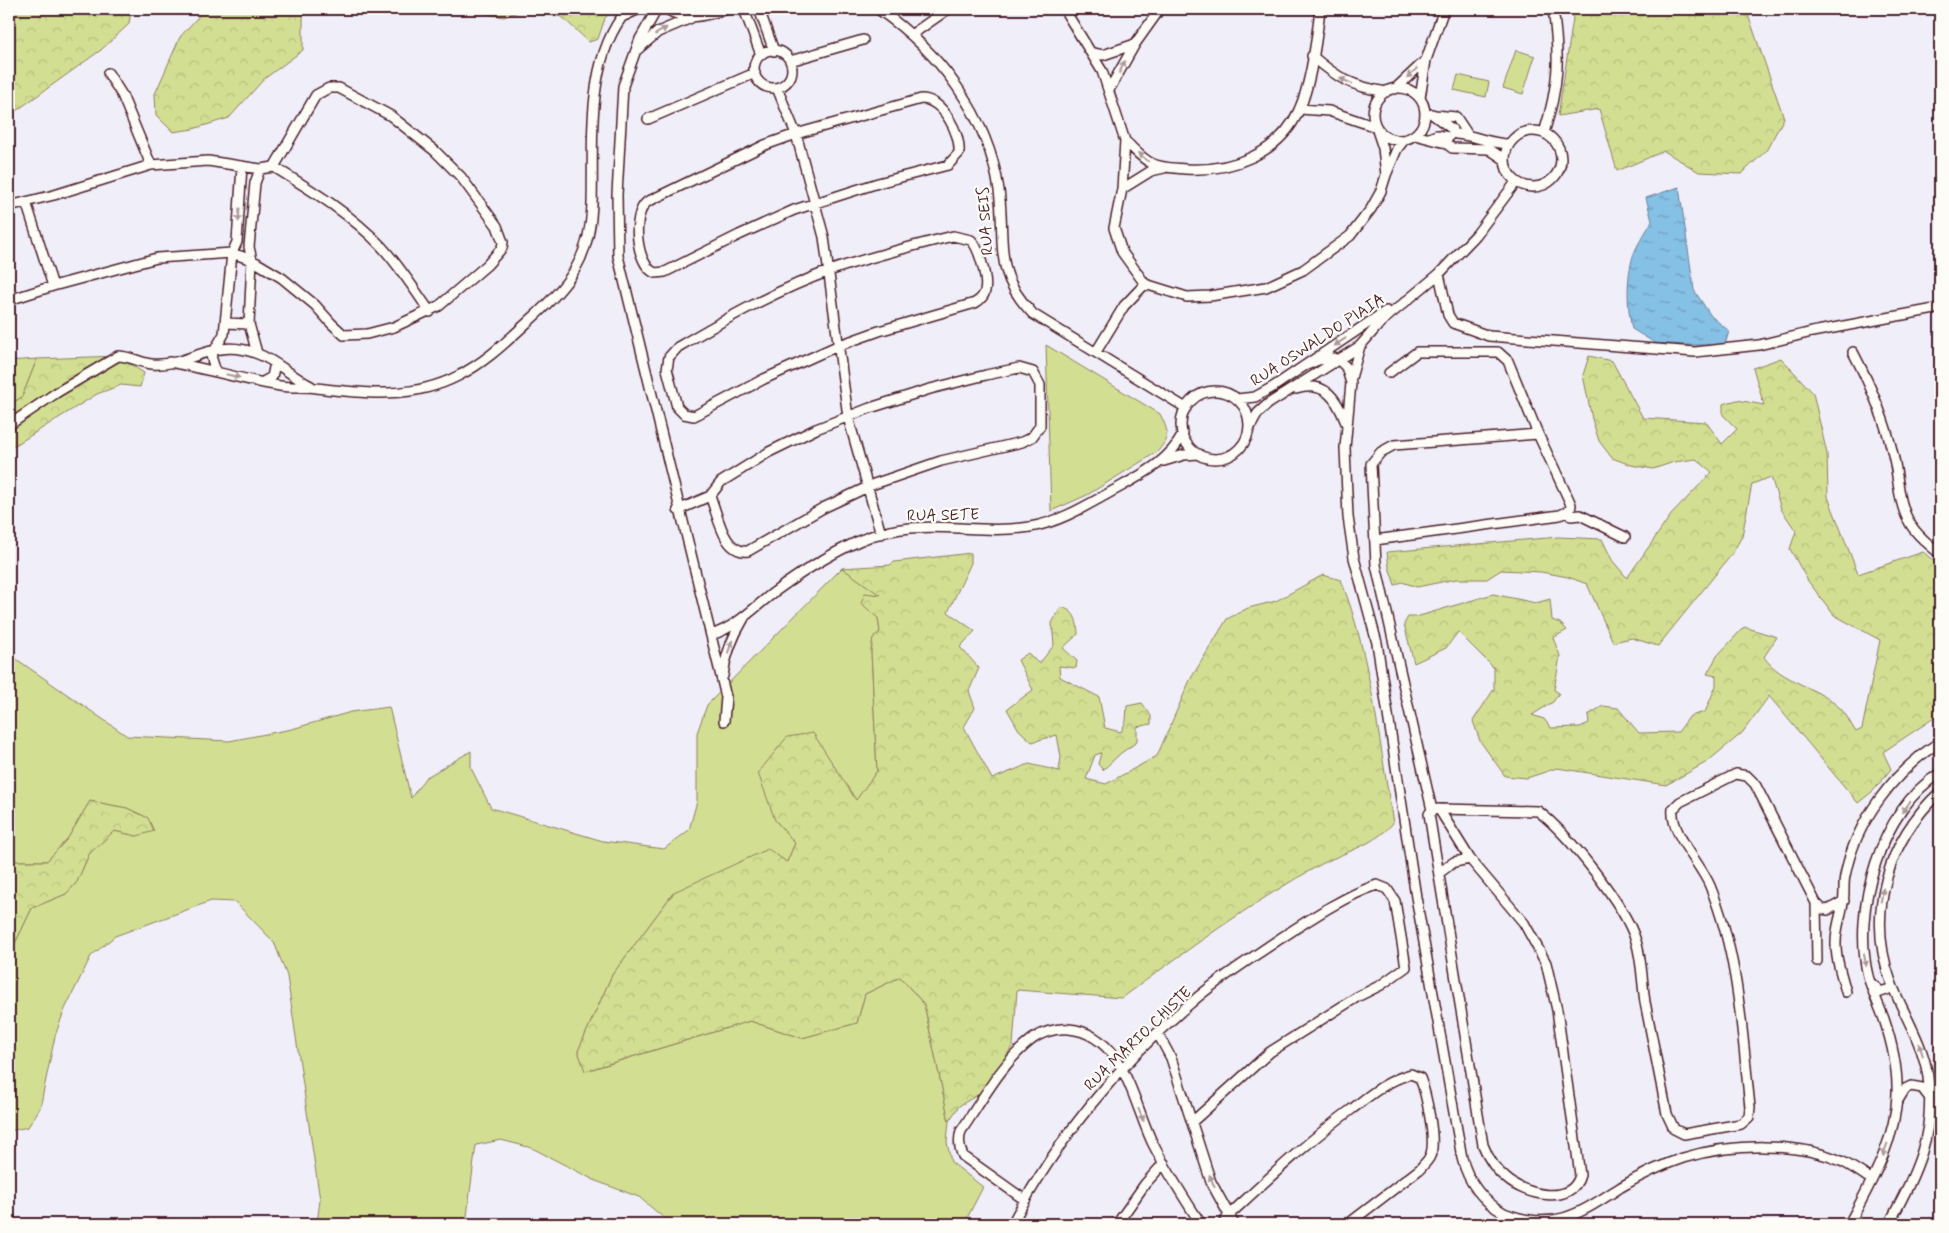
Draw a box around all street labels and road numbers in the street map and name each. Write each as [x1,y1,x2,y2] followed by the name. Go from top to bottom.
[973,186,998,256] street label: RUA SEIS
[1247,289,1389,392] street label: RUA OSWALDO PIAIA
[907,504,979,527] street label: RUA SETE
[1080,982,1196,1096] street label: RUA MARIO CHISTE

